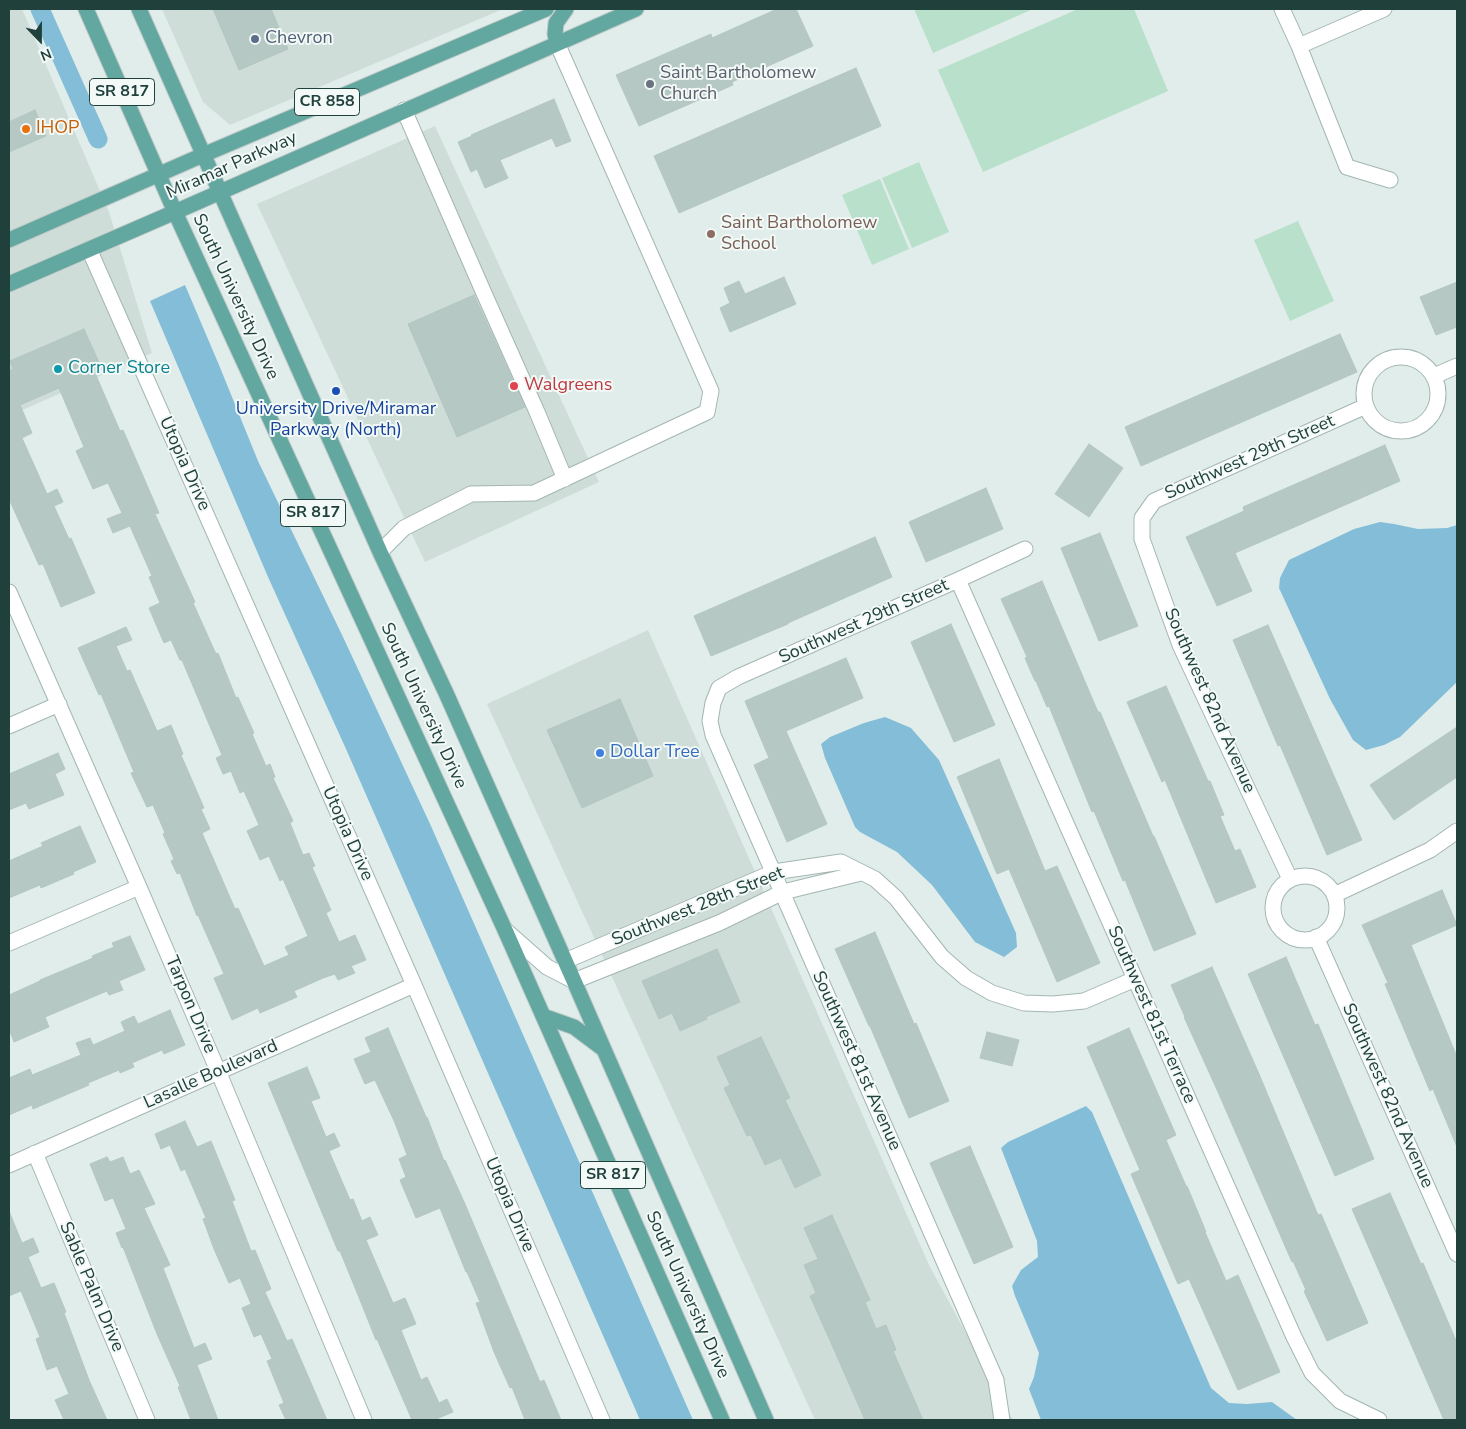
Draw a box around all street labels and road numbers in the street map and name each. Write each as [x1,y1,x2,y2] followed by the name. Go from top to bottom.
[90,78,154,105] road number: SR 817
[294,88,360,115] road number: CR 858
[163,128,301,204] street label: Miramar Parkway
[187,211,283,383] street label: South University Drive
[1162,411,1338,505] street label: Southwest 29th Street
[154,414,214,514] street label: Utopia Drive
[280,499,346,526] road number: SR 817
[776,575,952,669] street label: Southwest 29th Street
[1158,605,1260,797] street label: Southwest 82nd Avenue
[375,620,471,792] street label: South University Drive
[317,784,377,884] street label: Utopia Drive
[609,863,787,951] street label: Southwest 28th Street
[1102,923,1200,1107] street label: Southwest 81st Terrace
[160,953,220,1057] street label: Tarpon Drive
[807,968,905,1154] street label: Southwest 81st Avenue
[1336,1000,1438,1192] street label: Southwest 82nd Avenue
[141,1036,281,1114] street label: Lasalle Boulevard
[479,1154,539,1256] street label: Utopia Drive
[580,1162,646,1188] road number: SR 817
[640,1208,734,1382] street label: South University Drive
[54,1219,128,1355] street label: Sable Palm Drive

